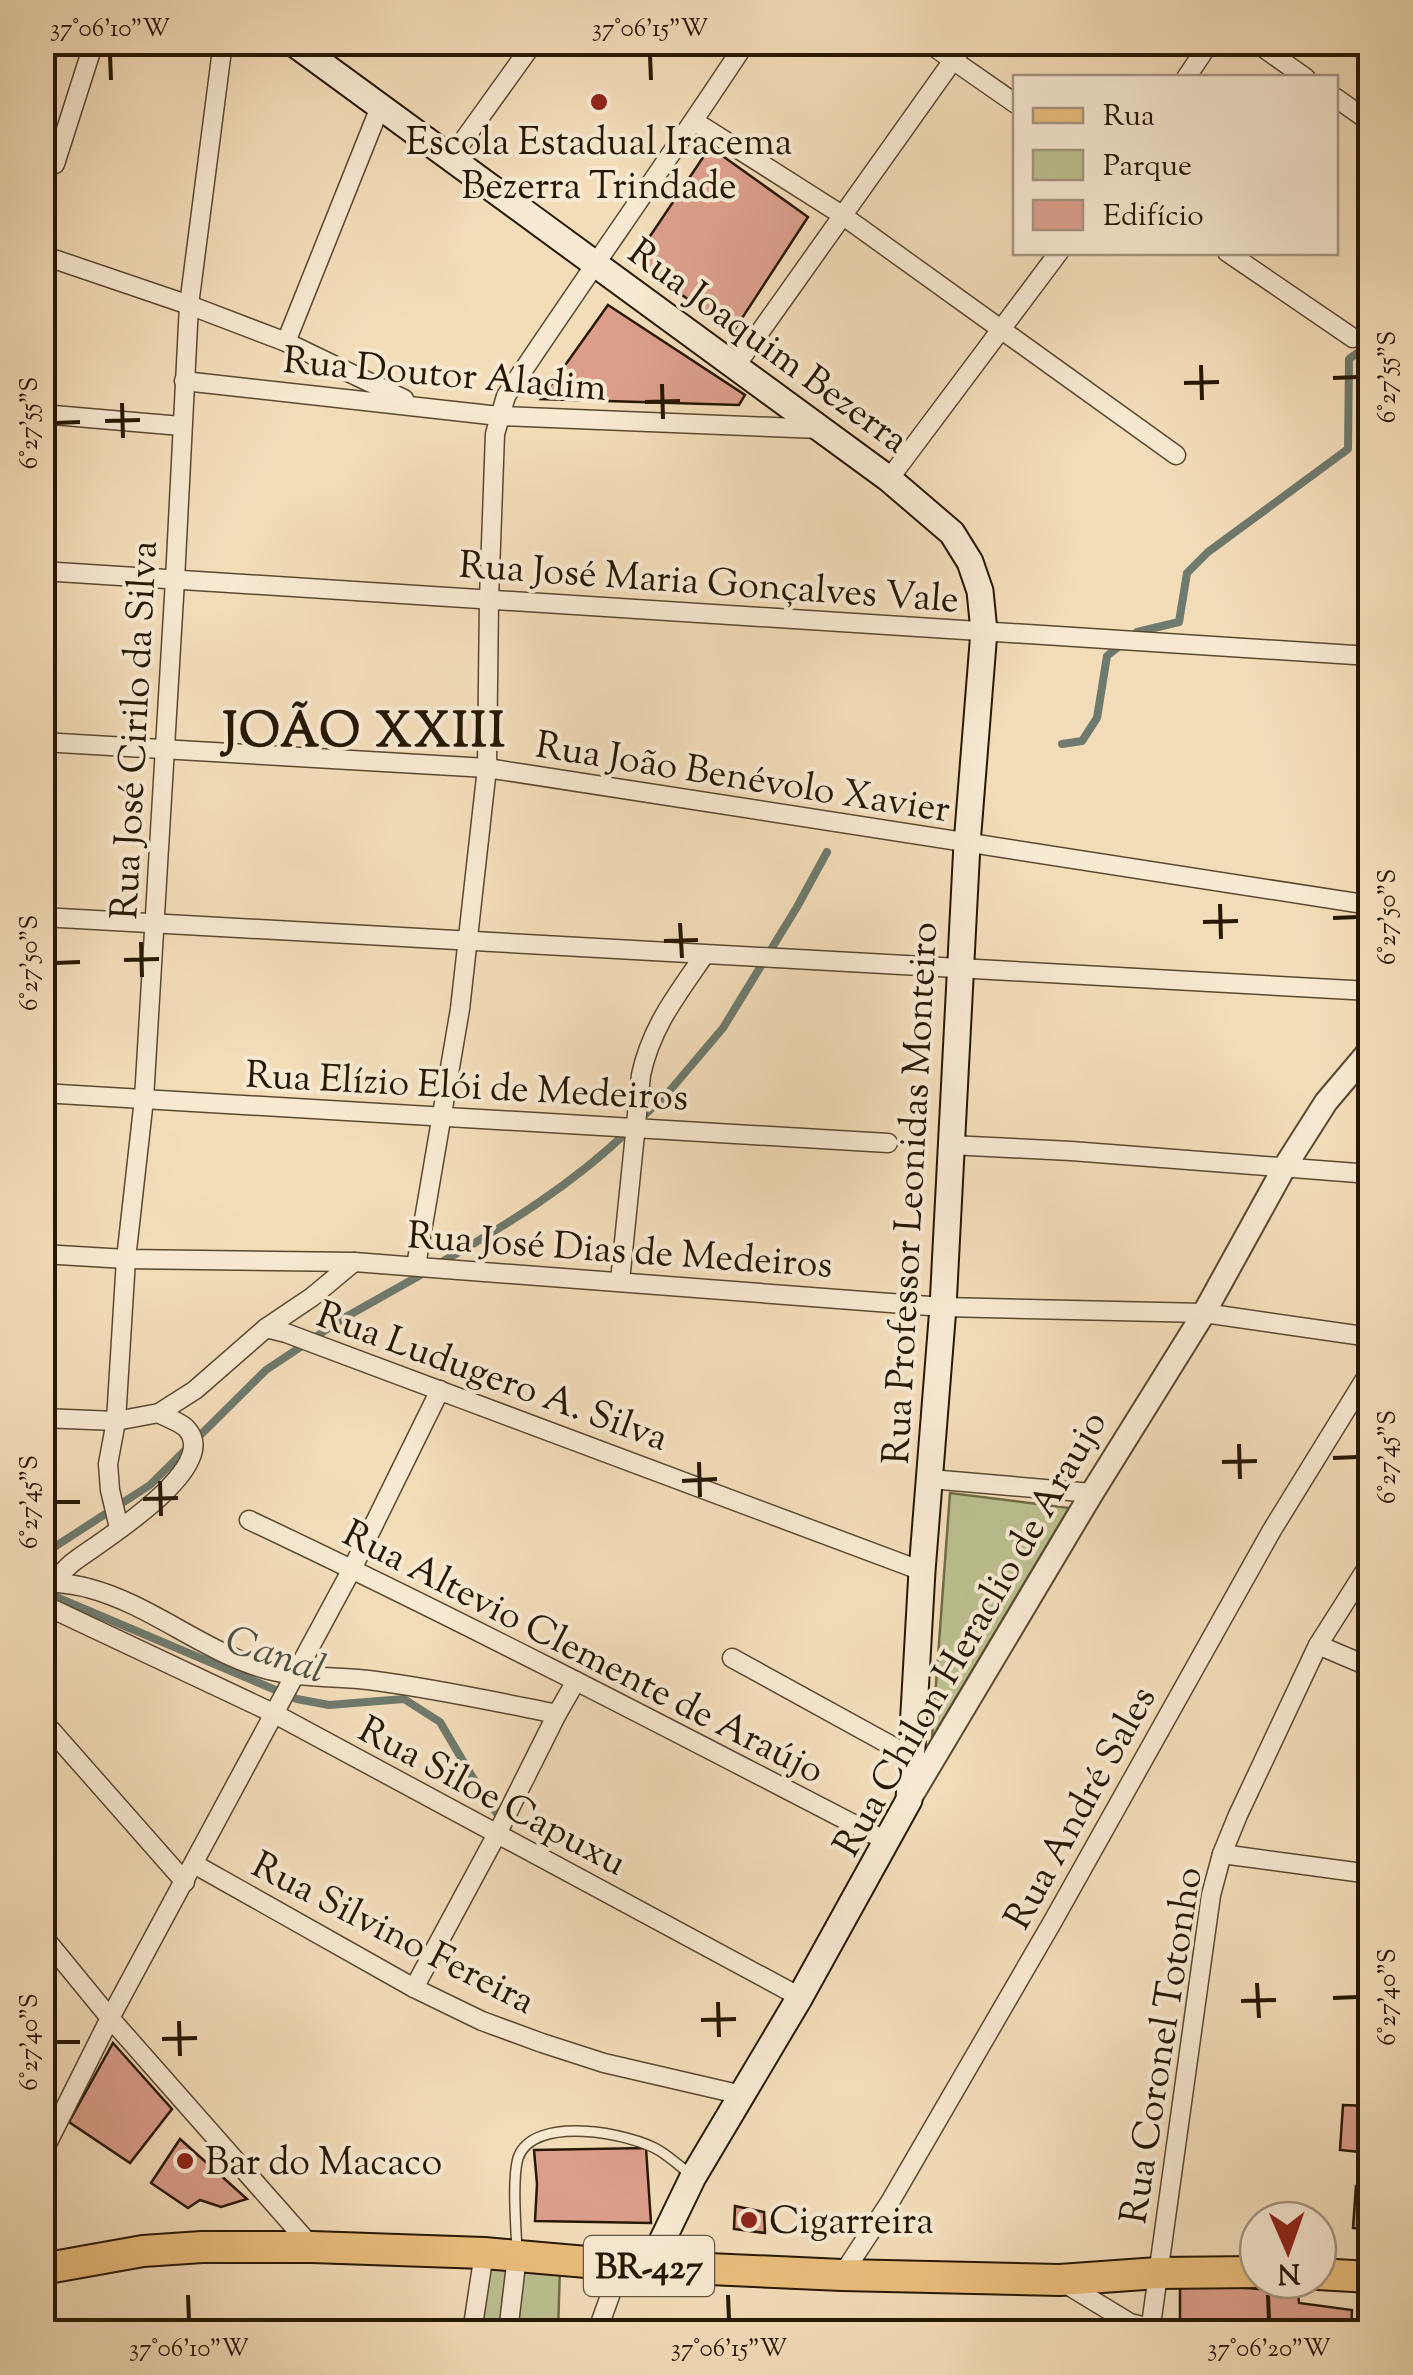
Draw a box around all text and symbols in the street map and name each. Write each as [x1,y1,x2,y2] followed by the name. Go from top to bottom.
[50,12,170,48] text: 37°06'10"W
[592,12,708,48] text: 37°06'15"W
[1013,75,1338,255] legend
[588,91,610,113] marker: Escola Estadual Iracema Bezerra Trindade
[1103,96,1155,139] text: Rua
[406,118,792,216] place label: Escola Estadual Iracema Bezerra Trindade
[1103,146,1192,189] text: Parque
[1103,196,1204,239] text: Edifício
[615,228,918,469] street label: Rua Joaquim Bezerra
[1371,331,1407,423] text: 6°27'55"S
[281,336,609,418] street label: Rua Doutor Aladim
[13,377,49,469] text: 6°27'55"S
[100,539,174,921] street label: Rua José Cirilo da Silva
[457,541,961,629] street label: Rua José Maria Gonçalves Vale
[220,700,507,769] district label: JOÃO XXIII
[531,721,953,839] street label: Rua João Benévolo Xavier
[1371,869,1407,965] text: 6°27'50"S
[13,915,49,1011] text: 6°27'50"S
[872,921,954,1466] street label: Rua Professor Leonidas Monteiro
[244,1050,689,1128] street label: Rua Elízio Elói de Medeiros
[405,1211,834,1295] street label: Rua José Dias de Medeiros
[308,1290,675,1467] street label: Rua Ludugero A. Silva
[822,1402,1123,1868] street label: Rua Chilon Heraclio de Araujo
[1371,1410,1407,1504] text: 6°27'45"S
[13,1455,49,1549] text: 6°27'45"S
[332,1509,832,1800] street label: Rua Altevio Clemente de Araújo
[217,1614,332,1701] water label: Canal
[993,1677,1172,1940] street label: Rua André Sales
[348,1705,635,1892] street label: Rua Siloe Capuxu
[241,1841,543,2030] street label: Rua Silvino Fereira
[1109,1863,1219,2228] street label: Rua Coronel Totonho
[1371,1948,1407,2046] text: 6°27'40"S
[13,1993,49,2091] text: 6°27'40"S
[205,2138,442,2192] place label: Bar do Macaco
[174,2150,196,2172] marker: Bar do Macaco
[769,2197,934,2251] place label: Cigarreira
[1238,2200,1338,2300] north arrow
[738,2209,760,2231] marker: Cigarreira
[584,2236,714,2296] road number: BR-427
[1277,2252,1301,2292] text: N
[129,2332,249,2368] text: 37°06'10"W
[671,2332,787,2368] text: 37°06'15"W
[1207,2332,1331,2368] text: 37°06'20"W

